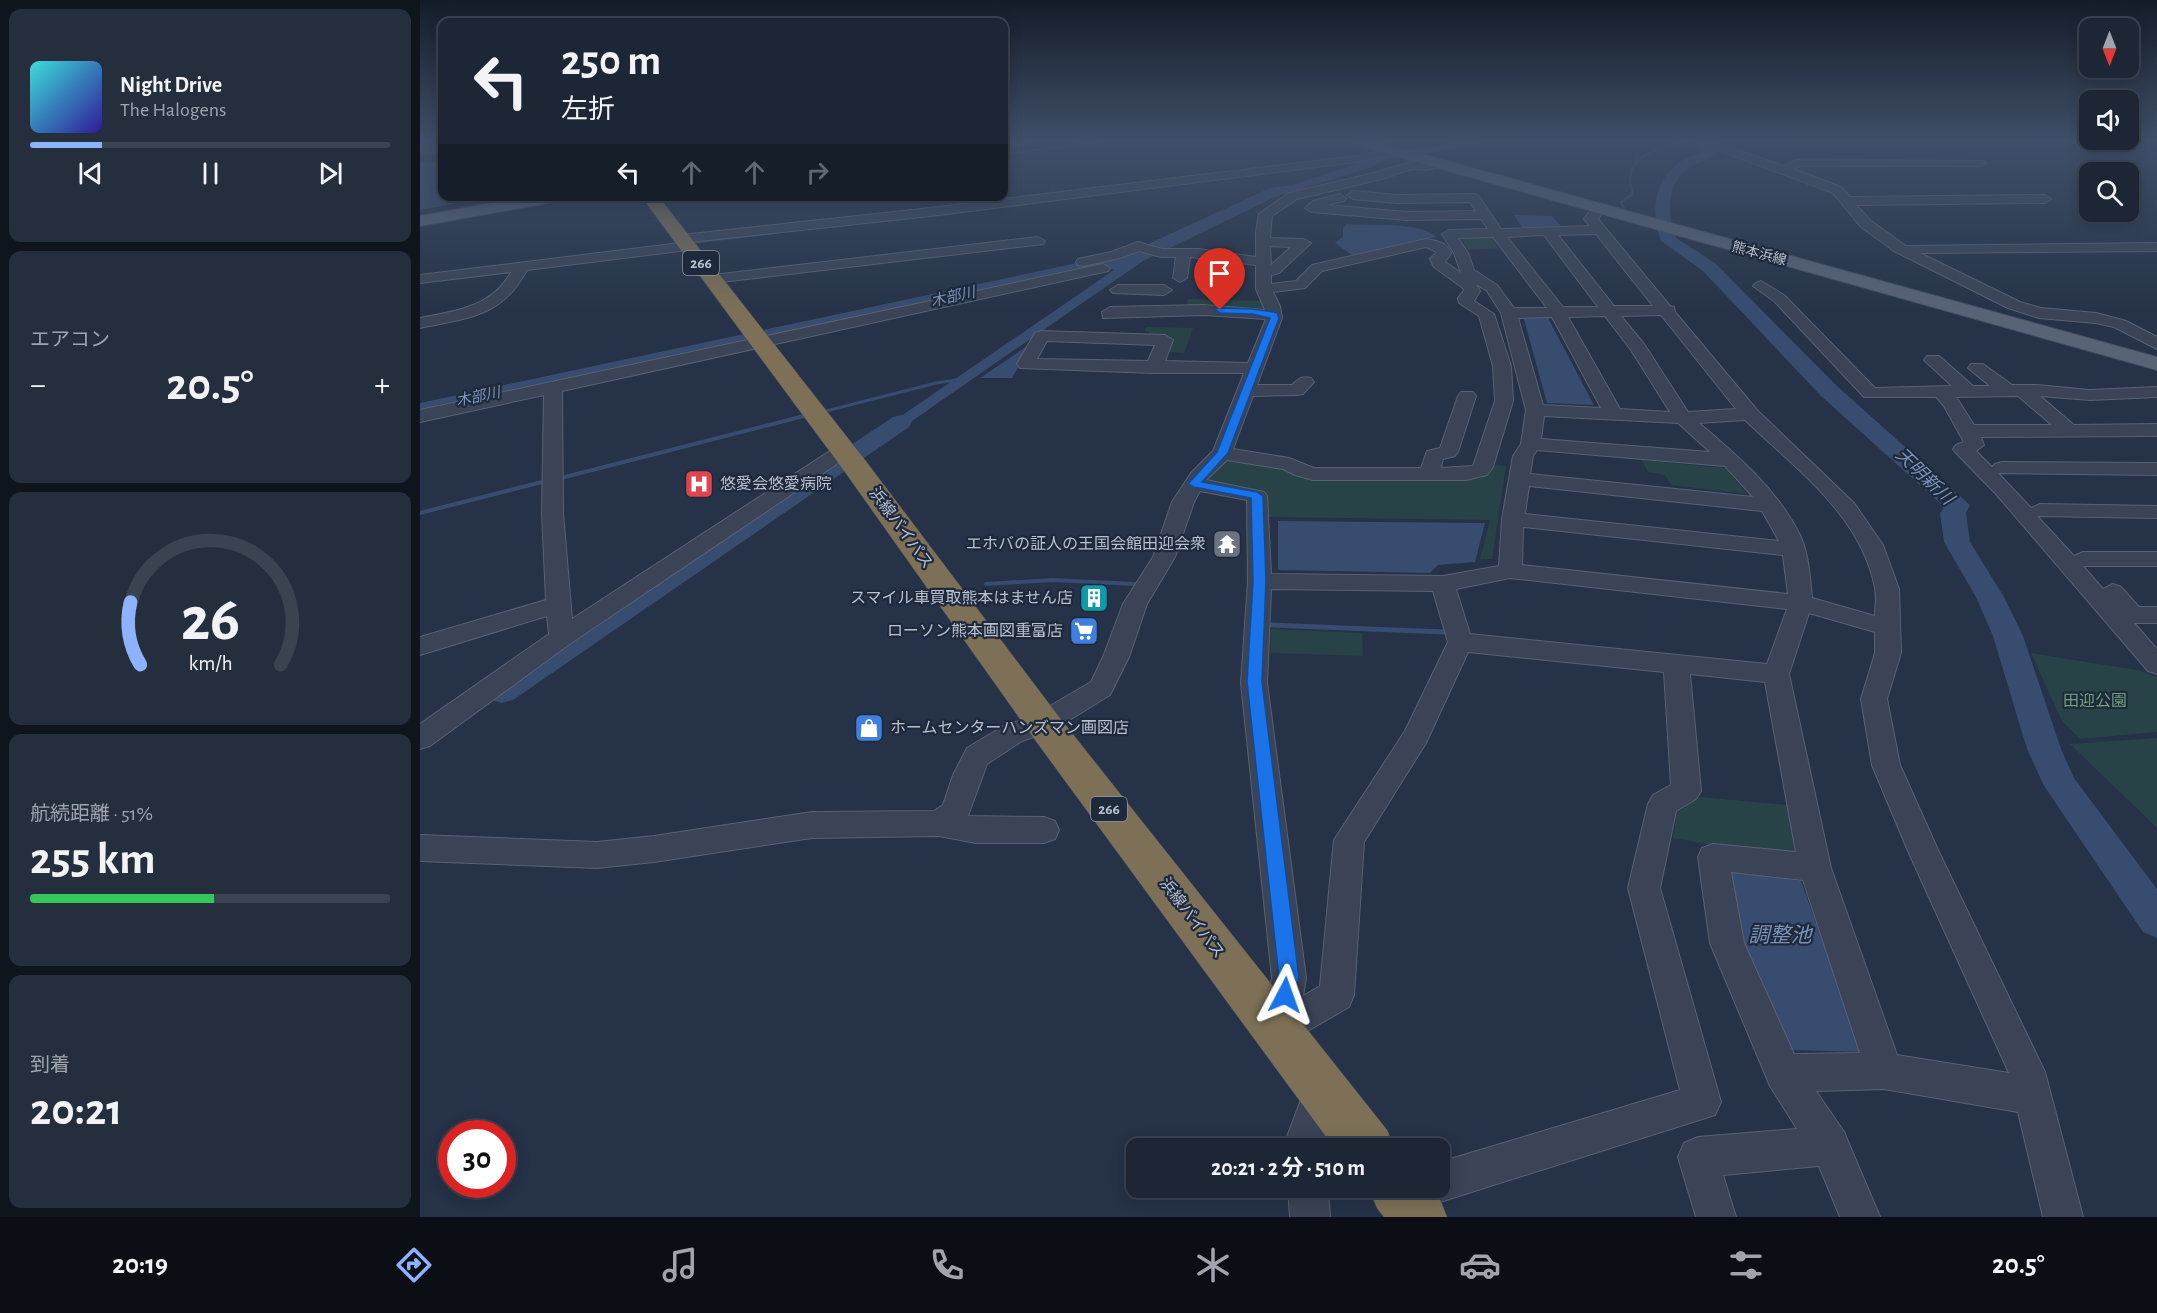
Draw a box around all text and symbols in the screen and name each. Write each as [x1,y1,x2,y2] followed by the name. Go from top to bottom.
[2079,18,2139,78] north arrow
[2079,18,2139,222] map controls
[561,40,661,82] text: 250 m
[462,42,540,120] icon: left
[120,74,222,96] text: Night Drive
[2079,90,2139,150] button: sound
[561,96,615,123] text: 左折
[120,100,226,120] text: The Halogens
[612,156,645,189] icon: left
[675,156,708,189] icon: ahead
[738,156,771,189] icon: ahead
[801,156,834,189] icon: right
[74,157,107,190] icon: previous
[194,157,227,190] icon: pause
[314,157,347,190] icon: next
[2079,162,2139,222] button: search
[1730,238,1788,268] street label: 熊本浜線
[1194,248,1245,310] pin
[683,251,719,275] road number: 266
[1203,257,1236,290] icon: arrive
[929,283,979,309] water label: 木部川
[30,330,110,350] text: エアコン
[166,363,254,408] text: 20.5°
[30,369,46,402] text: −
[374,369,390,402] text: +
[454,384,504,409] water label: 木部川
[1892,444,1959,510] water label: 天明新川
[683,468,715,500] hospital icon: 悠愛会悠愛病院
[720,475,832,492] place label: 悠愛会悠愛病院
[866,484,936,571] street label: 浜線バイパス
[1211,528,1243,560] temple icon: エホバの証人の王国会館田迎会衆
[966,535,1206,552] place label: エホバの証人の王国会館田迎会衆
[1078,582,1110,614] building icon: スマイル車買取熊本はません店
[850,589,1073,606] place label: スマイル車買取熊本はません店
[180,590,240,652] text: 26
[1068,615,1100,647] supermarket icon: ローソン熊本画図重富店
[887,622,1063,639] place label: ローソン熊本画図重富店
[188,654,232,675] text: km/h
[2063,692,2127,709] park label: 田迎公園
[853,712,885,744] shop icon: ホームセンターハンズマン画図店
[890,719,1129,736] place label: ホームセンターハンズマン画図店
[1091,797,1127,821] road number: 266
[30,804,153,824] text: 航続距離 · 51%
[30,837,155,882] text: 255 km
[1157,874,1228,961] street label: 浜線バイパス
[1749,924,1813,946] water label: 調整池
[1253,963,1317,1027] position arrow
[30,1055,70,1075] text: 到着
[30,1088,122,1133] text: 20:21
[438,1120,516,1198] speed limit sign: 30
[1211,1157,1365,1179] text: 20:21 · 2 分 · 510 m
[393,1244,435,1286] icon: directions
[659,1244,701,1286] icon: music
[926,1244,968,1286] icon: phone
[1192,1244,1234,1286] icon: climate
[1459,1244,1501,1286] icon: car
[1725,1244,1767,1286] icon: filters
[112,1251,168,1278] text: 20:19
[1992,1251,2045,1278] text: 20.5°

